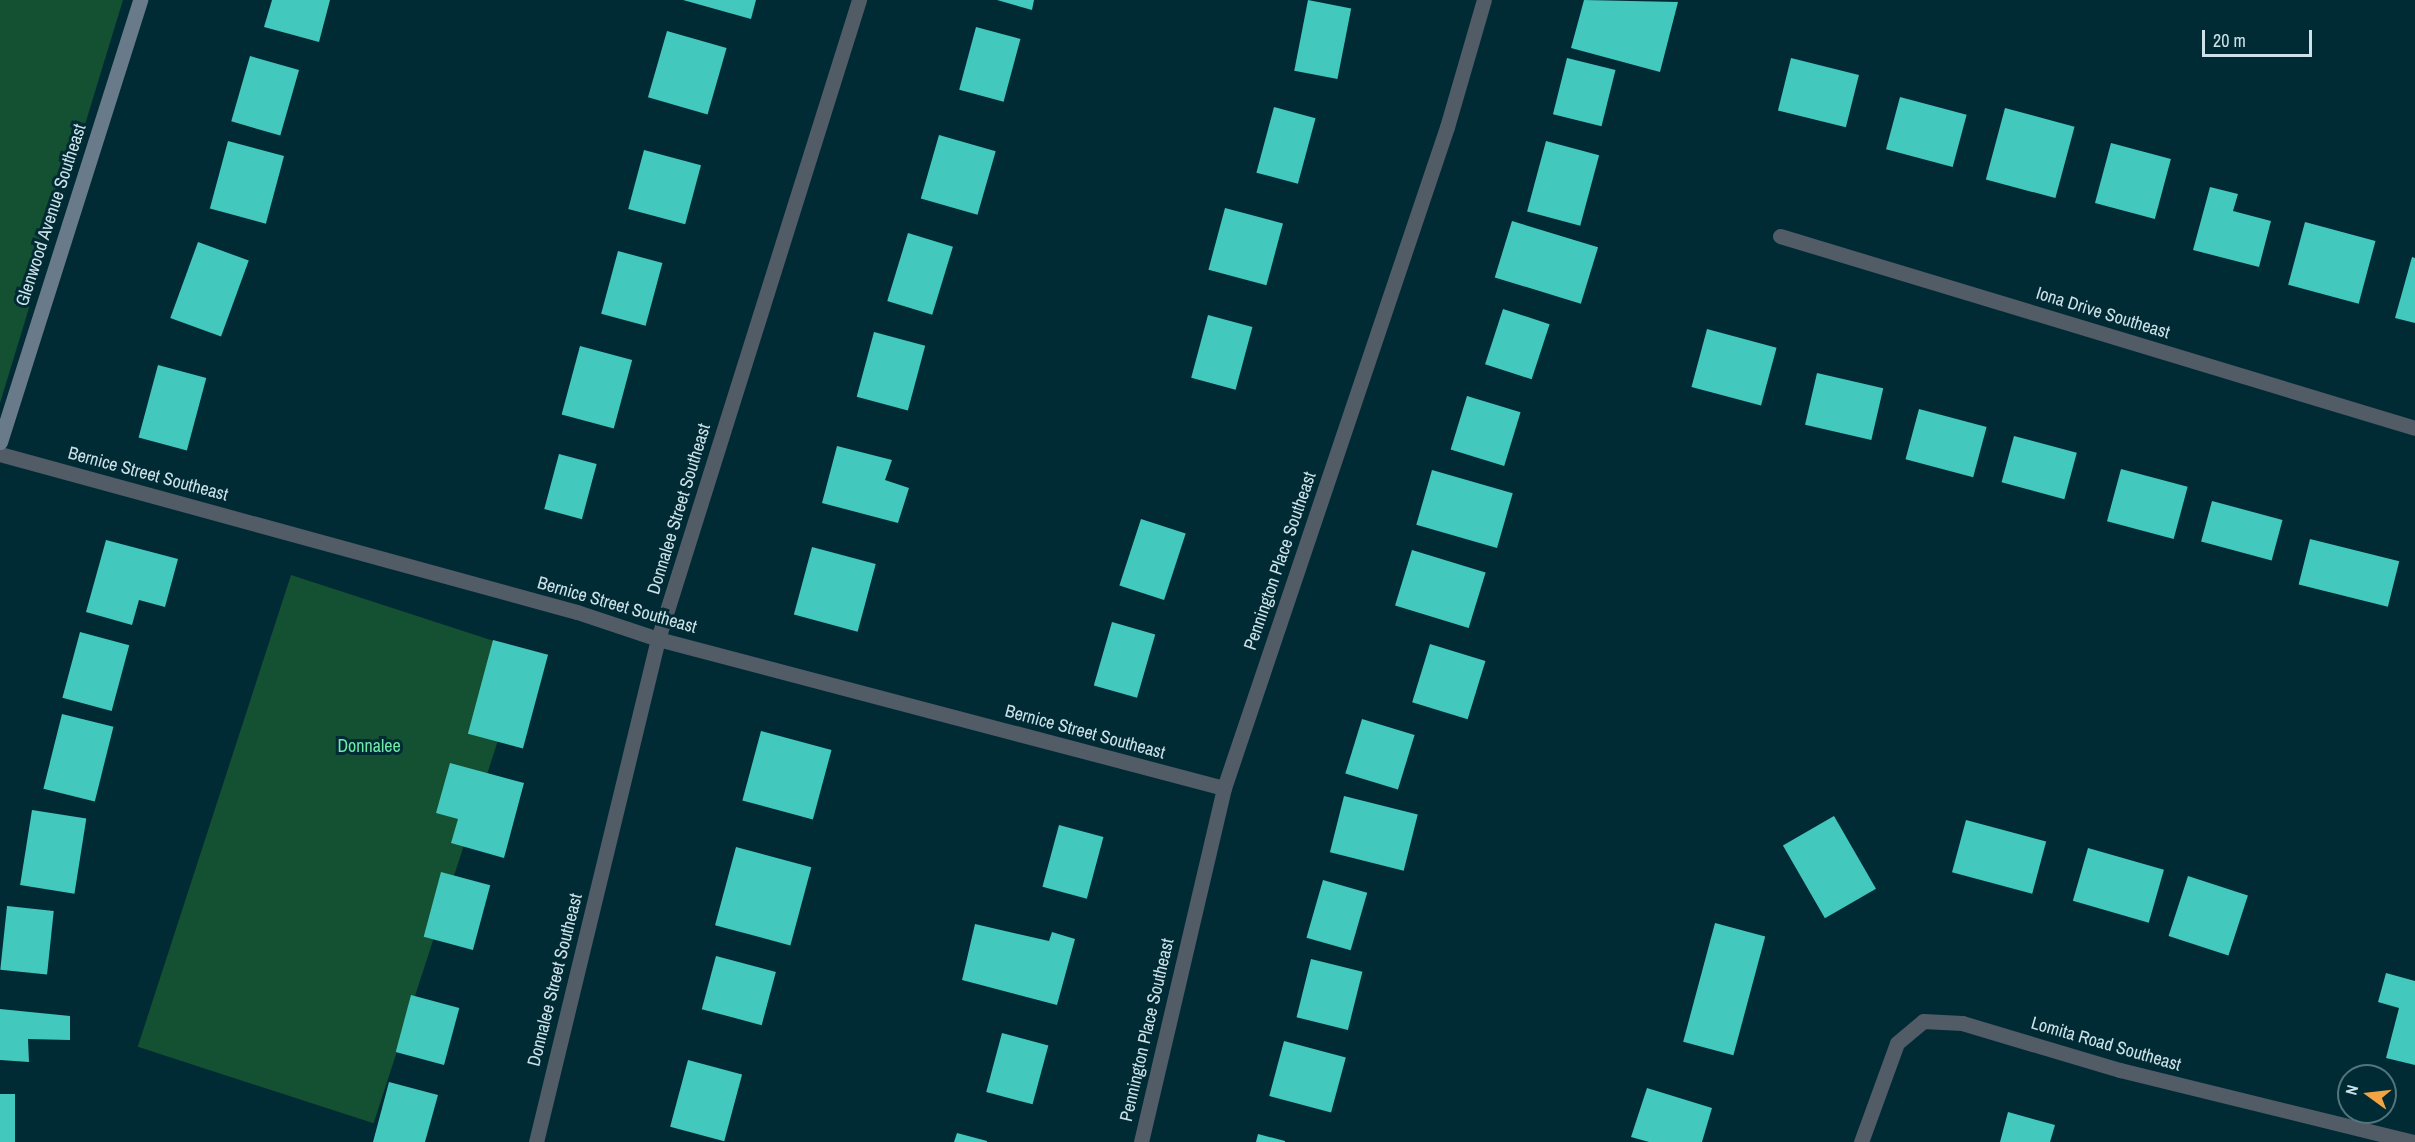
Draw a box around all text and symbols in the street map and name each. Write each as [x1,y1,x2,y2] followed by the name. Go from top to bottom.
[2205,18,2314,56] scale bar
[2213,28,2246,53] text: 20 m
[11,121,91,309] street label: Glenwood Avenue Southeast
[2034,282,2172,344] street label: Iona Drive Southeast
[643,421,715,597] street label: Donnalee Street Southeast
[66,442,230,506] street label: Bernice Street Southeast
[1239,469,1321,653] street label: Pennington Place Southeast
[535,572,699,638] street label: Bernice Street Southeast
[1003,700,1167,764] street label: Bernice Street Southeast
[337,735,401,757] park label: Donnalee
[523,891,587,1069] street label: Donnalee Street Southeast
[1115,936,1179,1124] street label: Pennington Place Southeast
[2028,1012,2184,1076] street label: Lomita Road Southeast
[2337,1064,2397,1124] north arrow
[2340,1082,2363,1097] text: N

